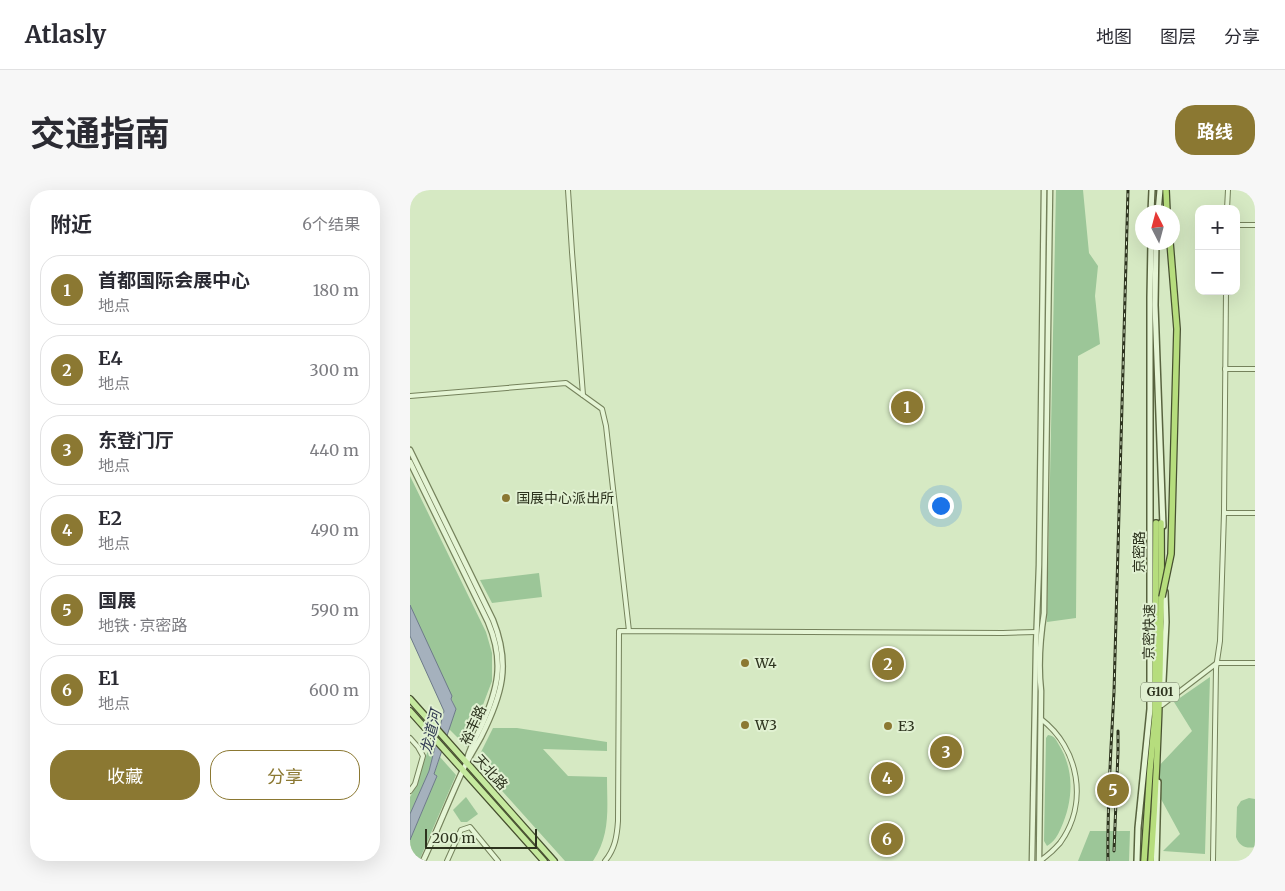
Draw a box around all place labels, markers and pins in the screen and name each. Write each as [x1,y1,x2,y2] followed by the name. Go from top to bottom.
[891,388,923,426] pin: 1
[516,489,614,507] place label: 国展中心派出所
[500,492,512,504] marker: 国展中心派出所
[872,645,904,683] pin: 2
[754,654,777,672] place label: W4
[739,657,751,669] marker: W4
[754,716,777,734] place label: W3
[898,717,915,735] place label: E3
[739,719,751,731] marker: W3
[882,720,894,732] marker: E3
[930,733,962,771] pin: 3
[871,759,903,797] pin: 4
[1097,771,1129,809] pin: 5
[871,820,903,858] pin: 6

